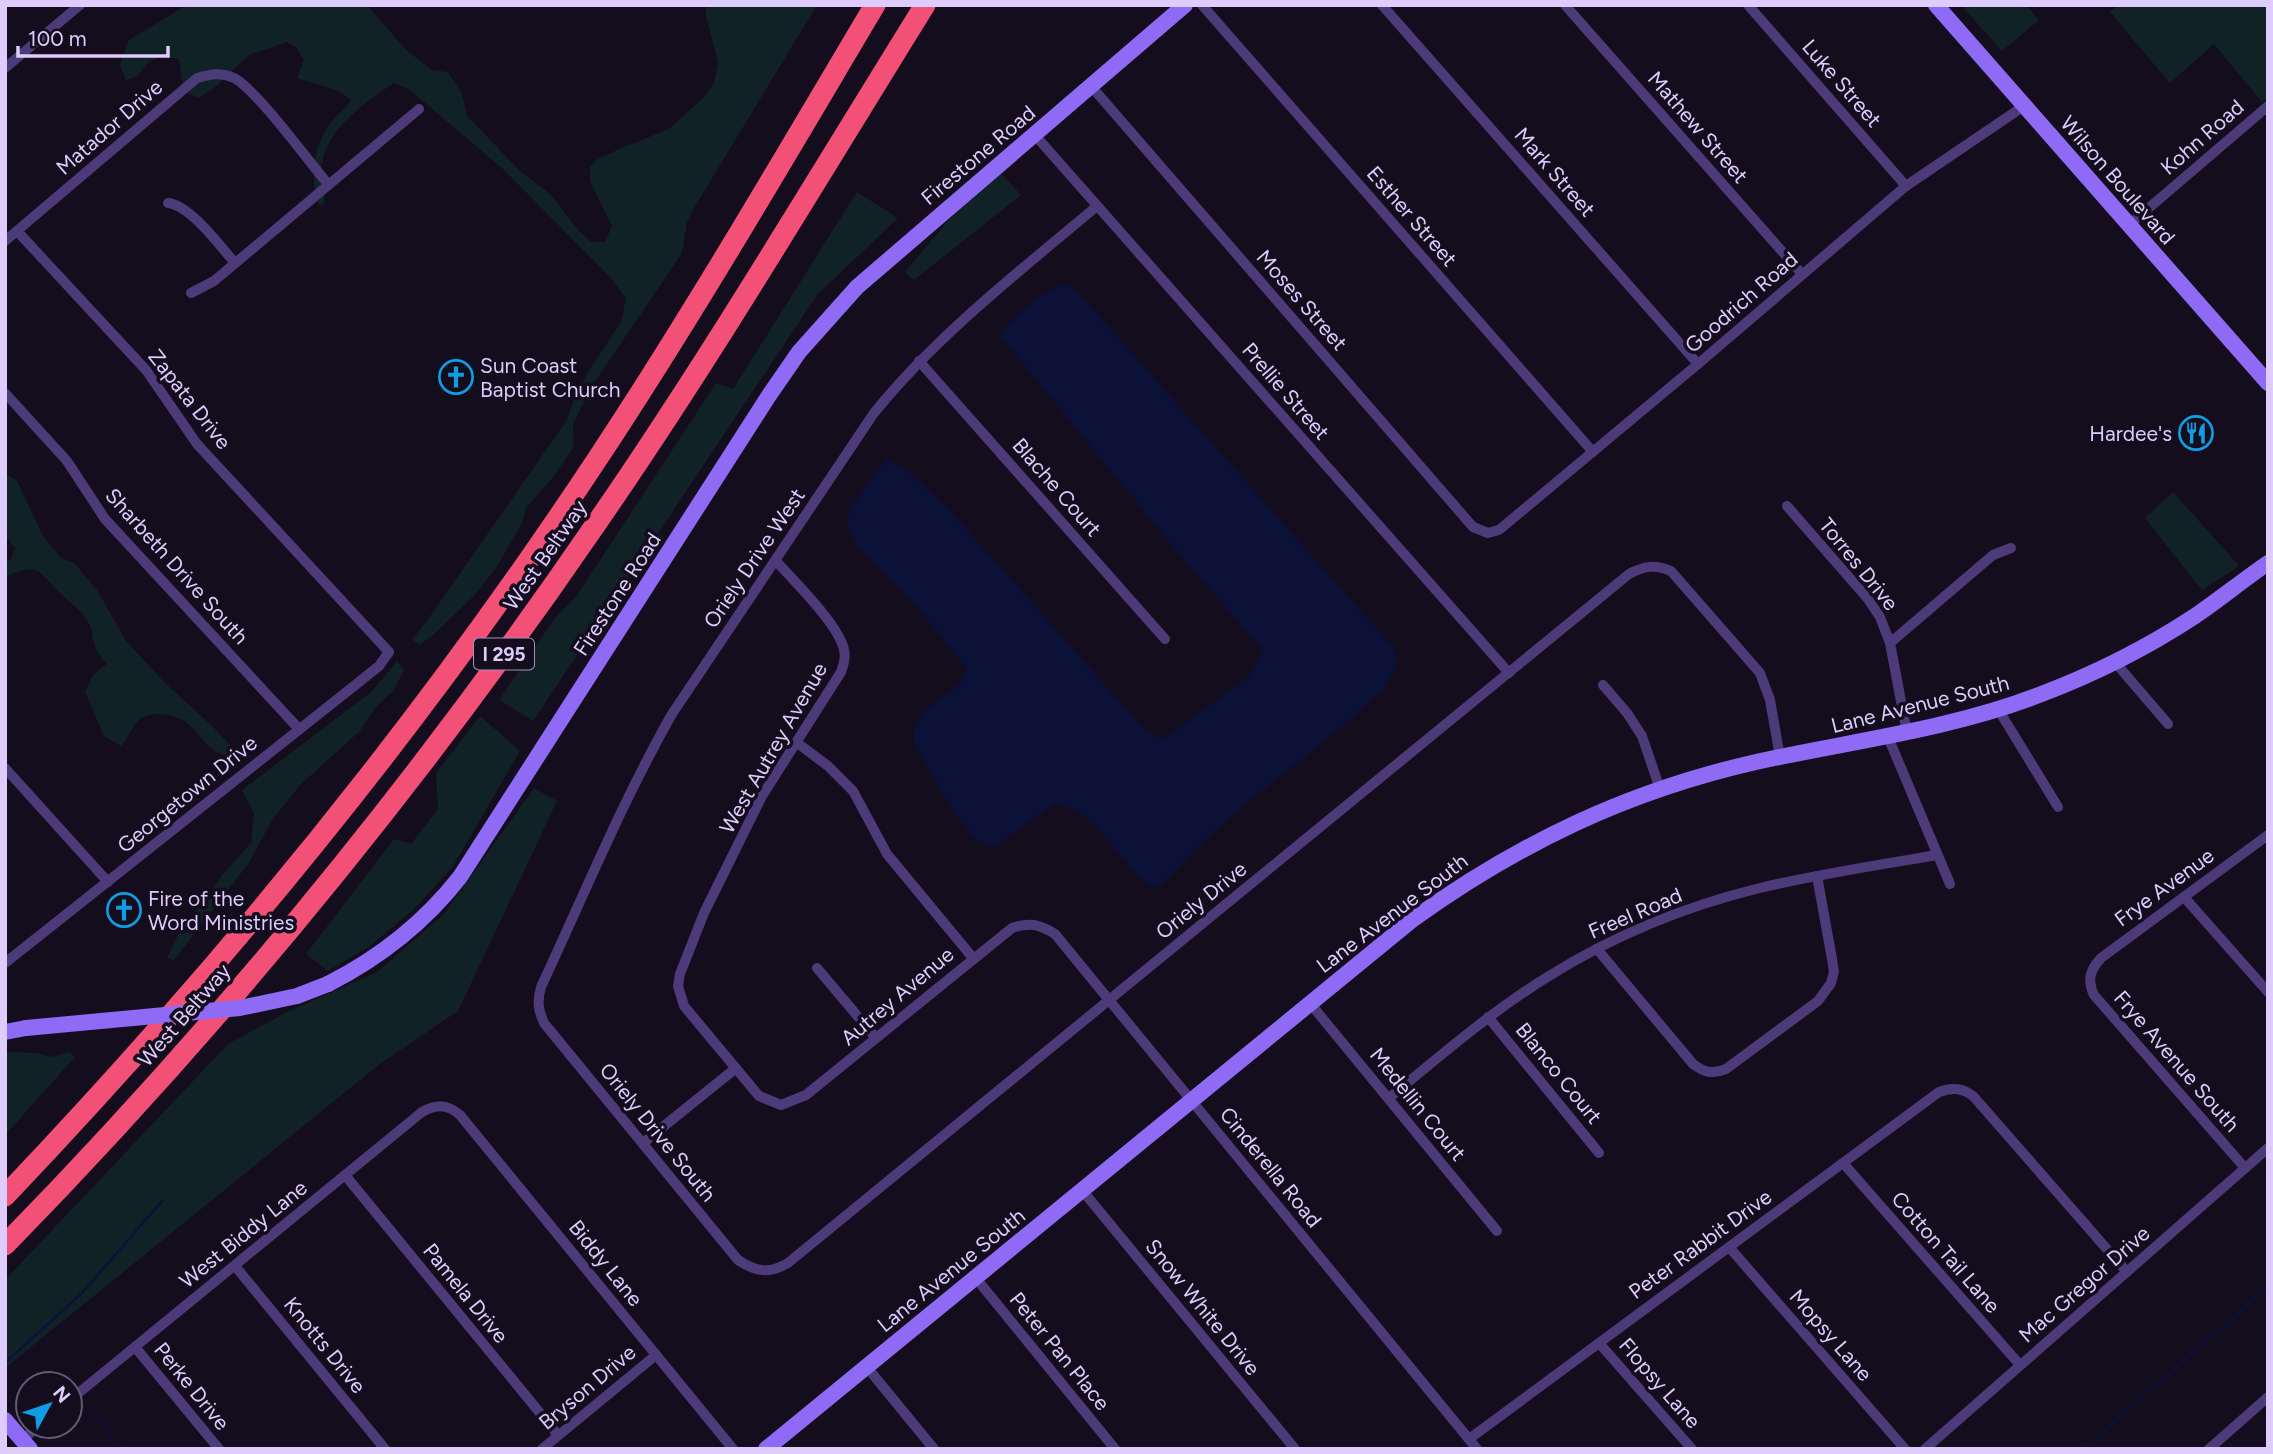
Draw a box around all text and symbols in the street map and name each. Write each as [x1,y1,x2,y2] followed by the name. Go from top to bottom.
[18,14,168,58] scale bar
[28,26,87,51] text: 100 m
[1797,34,1887,132] street label: Luke Street
[1643,66,1753,188] street label: Mathew Street
[51,74,167,180] street label: Matador Drive
[2155,94,2249,180] street label: Kohn Road
[916,100,1040,210] street label: Firestone Road
[2055,111,2181,249] street label: Wilson Boulevard
[1510,122,1600,222] street label: Mark Street
[1362,161,1462,271] street label: Esther Street
[1252,245,1352,355] street label: Moses Street
[1680,246,1802,358] street label: Goodrich Road
[1237,337,1335,445] street label: Prellie Street
[143,344,237,454] street label: Zapata Drive
[480,353,620,402] place label: Sun Coast Baptist Church
[437,358,475,396] church icon: Sun Coast Baptist Church
[2177,414,2215,452] restaurant icon: Hardee's
[2089,421,2172,446] place label: Hardee's
[1008,433,1106,541] street label: Blache Court
[100,483,254,649] street label: Sharbeth Drive South
[698,483,810,632] street label: Oriely Drive West
[498,495,592,615] street label: West Beltway
[1814,513,1904,615] street label: Torres Drive
[568,528,666,660] street label: Firestone Road
[474,638,534,670] road number: I 295
[714,658,832,838] street label: West Autrey Avenue
[1828,670,2012,738] street label: Lane Avenue South
[112,730,262,858] street label: Georgetown Drive
[2109,843,2219,931] street label: Frye Avenue
[1312,848,1472,978] street label: Lane Avenue South
[1151,856,1251,944] street label: Oriely Drive
[1584,882,1686,944] street label: Freel Road
[148,886,294,935] place label: Fire of the Word Ministries
[105,891,143,929] church icon: Fire of the Word Ministries
[836,942,958,1050] street label: Autrey Avenue
[132,958,236,1072] street label: West Beltway
[2109,985,2245,1137] street label: Frye Avenue South
[1511,1017,1607,1129] street label: Blanco Court
[1365,1042,1471,1166] street label: Medellin Court
[595,1058,721,1206] street label: Oriely Drive South
[1215,1102,1327,1232] street label: Cinderella Road
[174,1175,312,1293] street label: West Biddy Lane
[1624,1184,1776,1304] street label: Peter Rabbit Drive
[1886,1186,2006,1318] street label: Cotton Tail Lane
[872,1203,1030,1337] street label: Lane Avenue South
[564,1215,648,1311] street label: Biddy Lane
[2014,1220,2154,1348] street label: Mac Gregor Drive
[1140,1234,1266,1380] street label: Snow White Drive
[418,1238,514,1348] street label: Pamela Drive
[1784,1284,1878,1386] street label: Mopsy Lane
[1005,1287,1115,1415] street label: Peter Pan Place
[279,1292,371,1398] street label: Knotts Drive
[1614,1333,1706,1433] street label: Flopsy Lane
[149,1337,235,1435] street label: Perke Drive
[534,1339,640,1435] street label: Bryson Drive
[14,1370,84,1440] north arrow
[48,1381,75,1407] text: N

